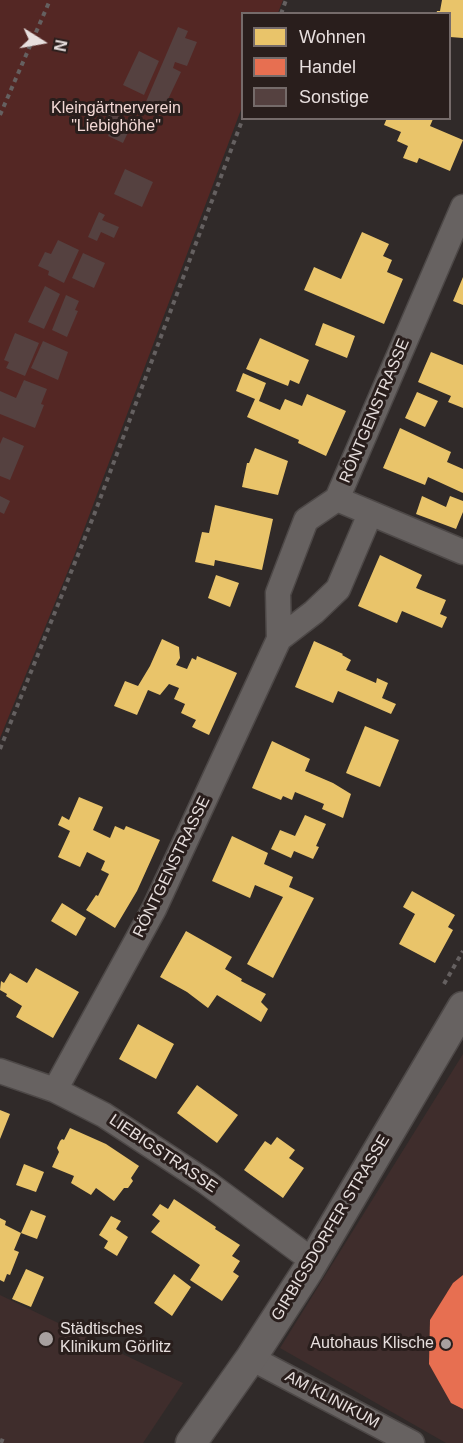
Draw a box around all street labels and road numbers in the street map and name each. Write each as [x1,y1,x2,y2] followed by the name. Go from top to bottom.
[336,336,414,486] street label: RÖNTGENSTRASSE
[129,793,215,941] street label: RÖNTGENSTRASSE
[105,1111,221,1197] street label: LIEBIGSTRASSE
[268,1132,394,1324] street label: GIRBIGSDORFER STRASSE
[282,1367,382,1433] street label: AM KLINIKUM

